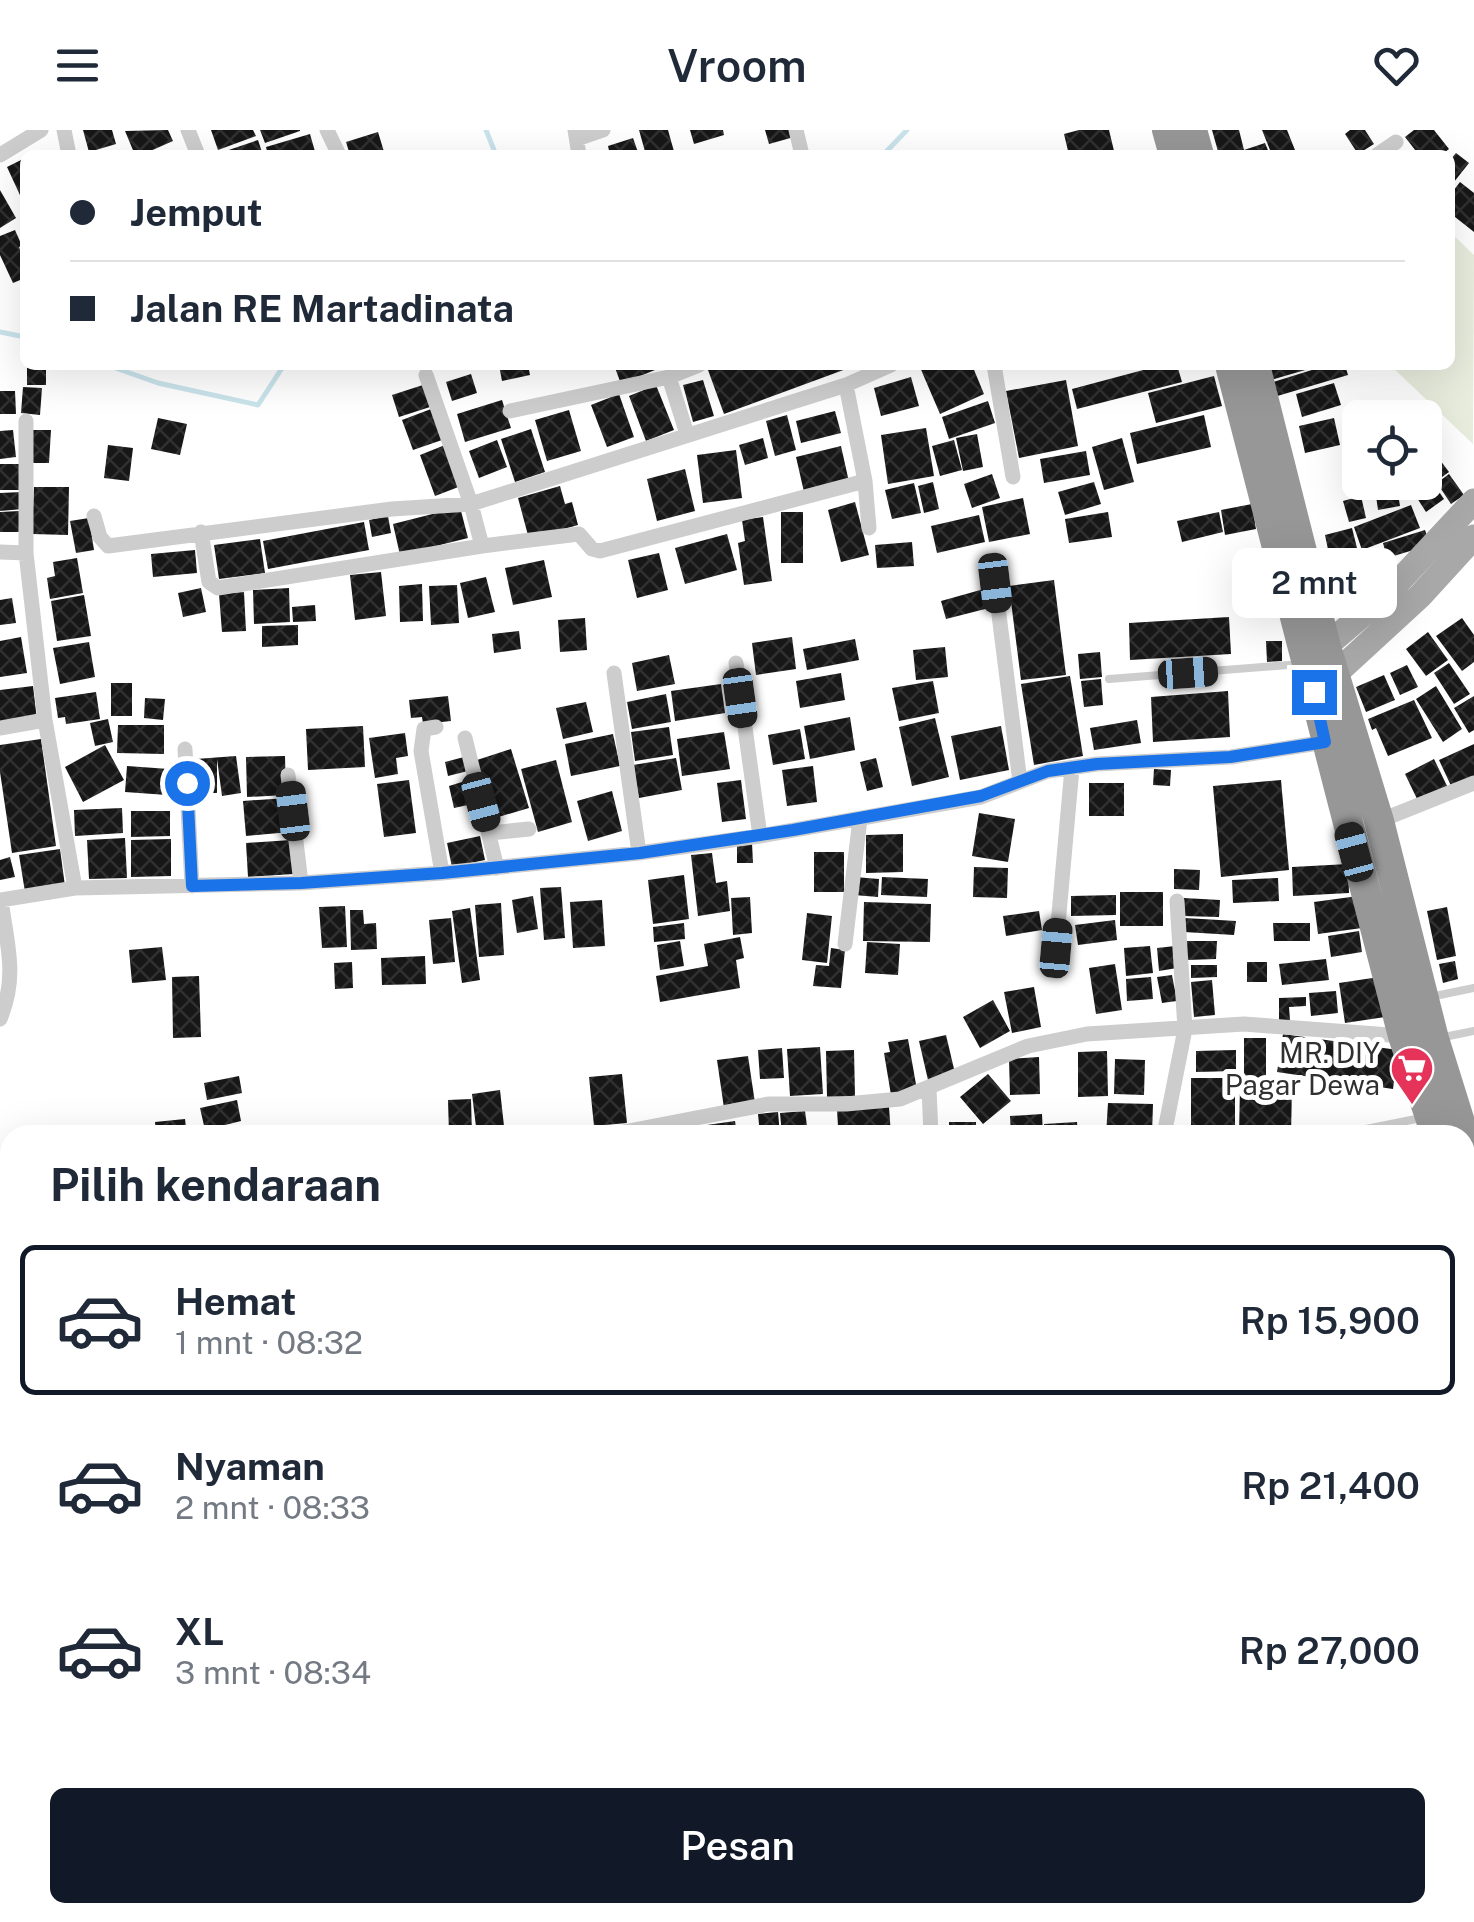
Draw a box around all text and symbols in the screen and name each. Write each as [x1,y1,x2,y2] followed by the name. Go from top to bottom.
[50,38,105,93] icon: menu
[1369,38,1424,93] icon: heart
[667,39,807,92] text: Vroom
[130,190,263,235] text: Jemput
[130,286,514,331] text: Jalan RE Martadinata
[1342,400,1442,500] map controls
[1342,400,1442,500] button: locate
[1232,547,1396,617] callout: 2 mnt
[976,551,1014,615] car
[1271,564,1358,601] text: 2 mnt
[1157,656,1219,690] car
[721,666,759,730] car
[1292,670,1337,715] route end
[165,761,210,806] route start
[459,769,503,835] car
[274,779,312,843] car
[1332,819,1376,885] car
[1038,917,1074,979] car
[1225,1036,1380,1101] place label: MR. DIY Pagar Dewa
[1389,1045,1435,1106] supermarket icon: MR. DIY Pagar Dewa
[50,1158,381,1211] text: Pilih kendaraan
[55,1275,145,1365] icon: car
[175,1279,296,1324] text: Hemat
[1240,1298,1420,1343] text: Rp 15,900
[175,1324,363,1361] text: 1 mnt · 08:32
[55,1440,145,1530] icon: car
[175,1444,325,1489] text: Nyaman
[1241,1463,1420,1508] text: Rp 21,400
[175,1489,370,1526] text: 2 mnt · 08:33
[55,1605,145,1695] icon: car
[175,1609,224,1654] text: XL
[1239,1628,1420,1673] text: Rp 27,000
[175,1654,371,1691] text: 3 mnt · 08:34
[50,1788,1425,1903] button: Pesan

